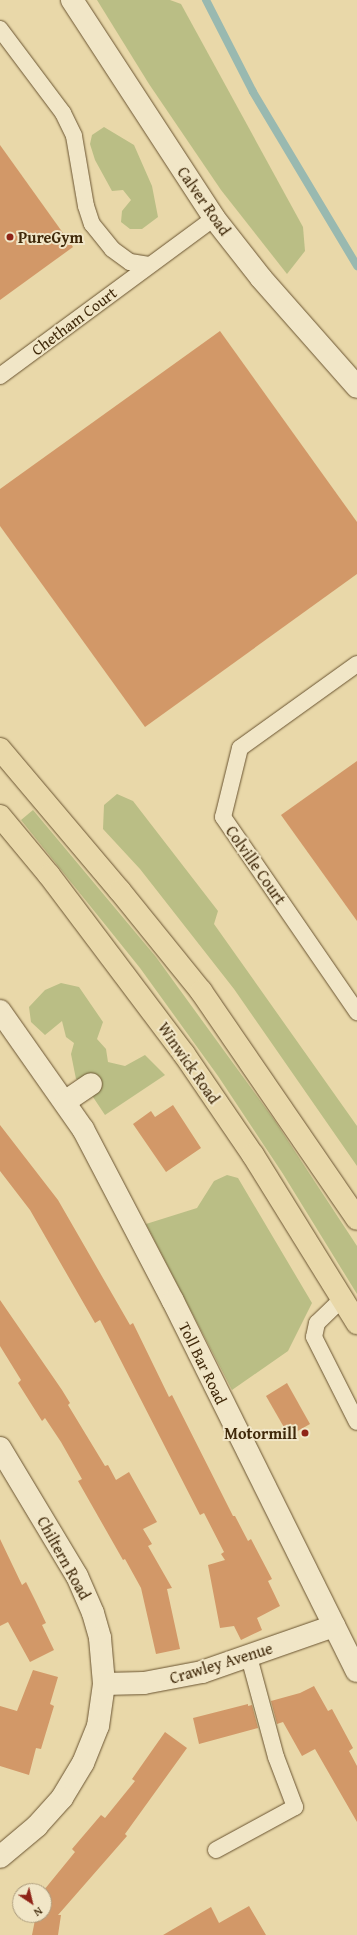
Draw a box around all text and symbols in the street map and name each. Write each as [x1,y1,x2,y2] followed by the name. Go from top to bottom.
[173,163,235,239] street label: Calver Road
[18,227,83,247] place label: PureGym
[5,232,15,242] marker: PureGym
[28,283,120,359] street label: Chetham Court
[222,822,290,908] street label: Colville Court
[154,1019,224,1107] street label: Winwick Road
[175,1319,231,1407] street label: Toll Bar Road
[224,1423,297,1443] place label: Motormill
[300,1428,310,1438] marker: Motormill
[33,1513,95,1603] street label: Chiltern Road
[167,1638,275,1688] street label: Crawley Avenue
[12,1883,52,1923] north arrow
[31,1903,46,1921] text: N

